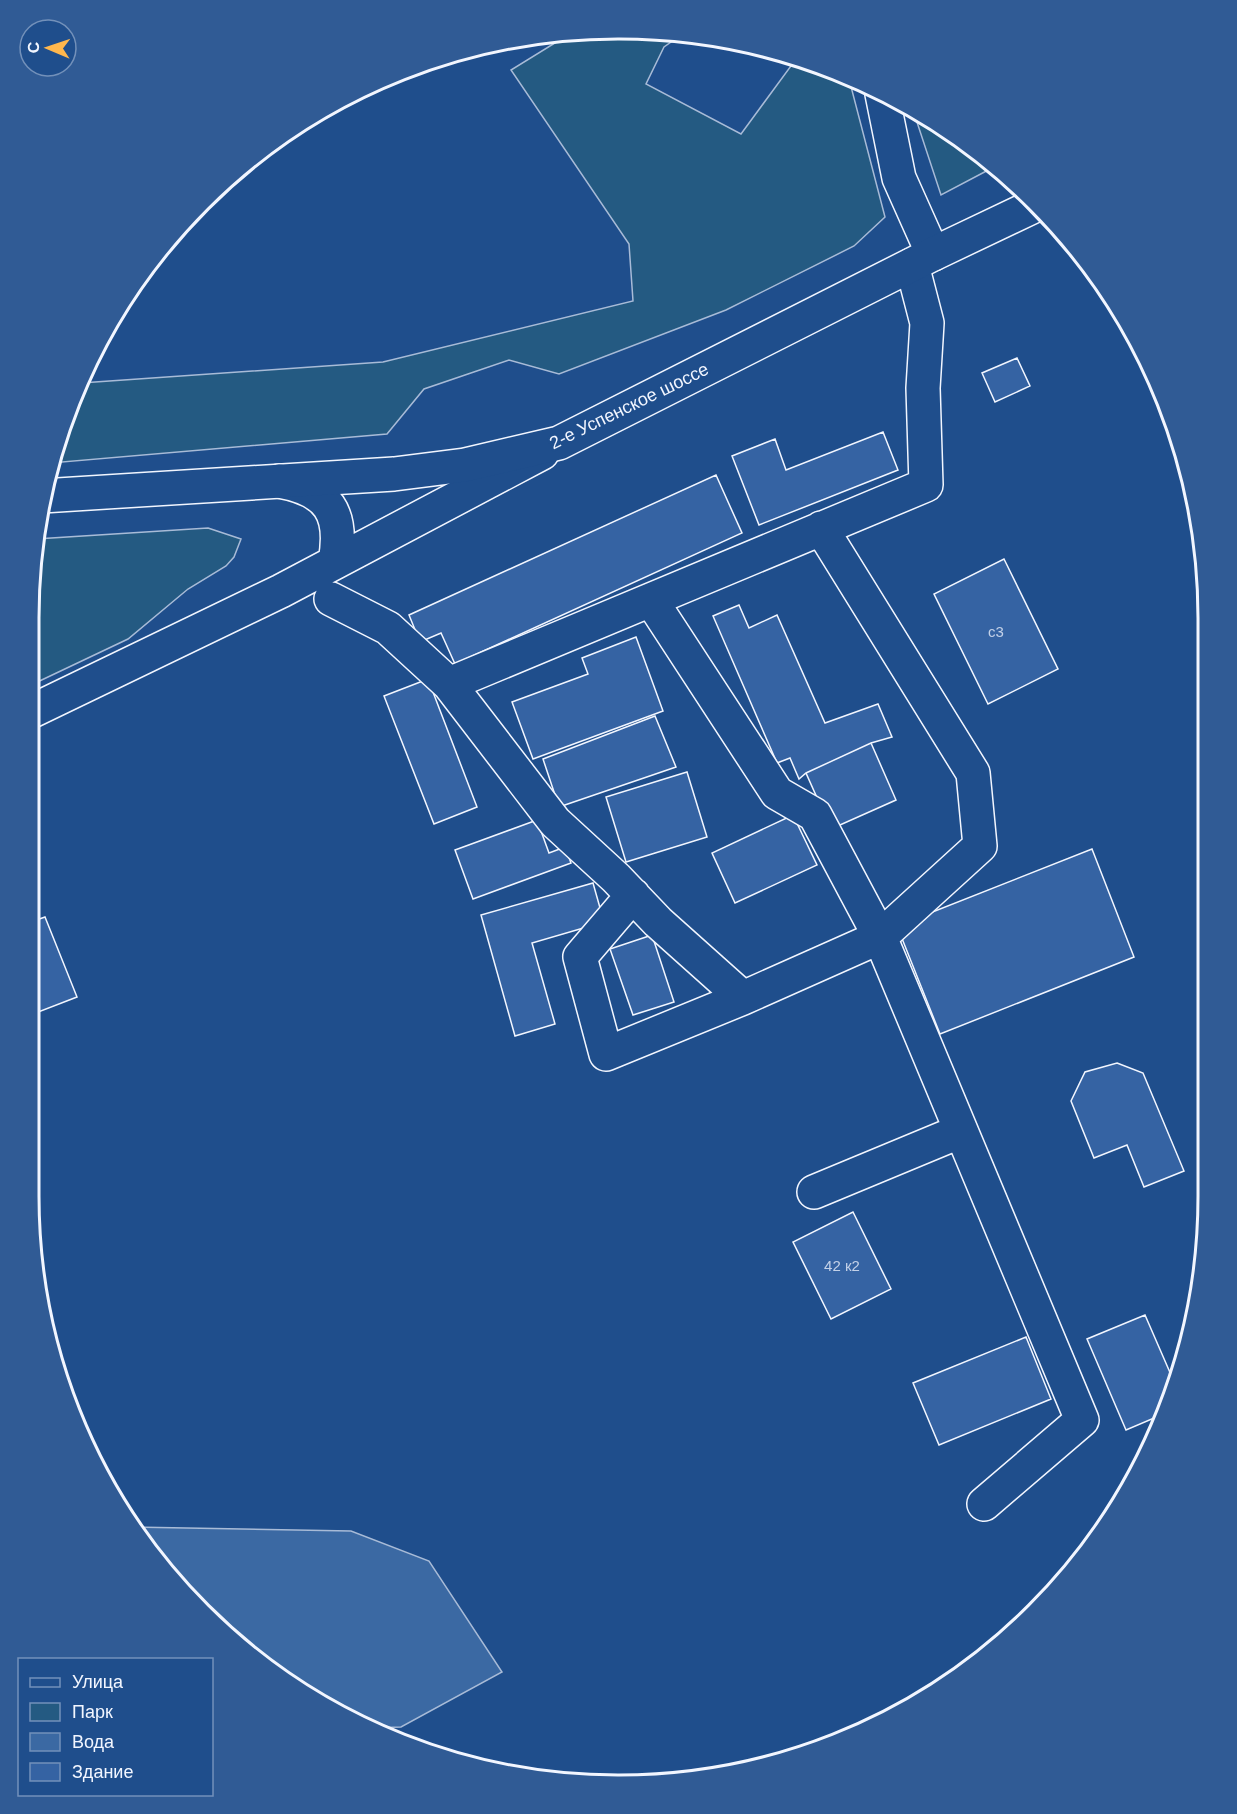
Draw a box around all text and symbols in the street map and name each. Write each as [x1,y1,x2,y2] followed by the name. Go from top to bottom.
[18,18,78,78] north arrow
[25,41,42,54] text: С
[546,359,712,453] street label: 2-е Успенское шоссе
[988,623,1004,640] house number: с3
[824,1257,860,1274] house number: 42 к2
[18,1658,213,1796] legend
[72,1672,124,1692] text: Улица
[72,1702,113,1722] text: Парк
[72,1732,115,1752] text: Вода
[72,1762,133,1782] text: Здание

